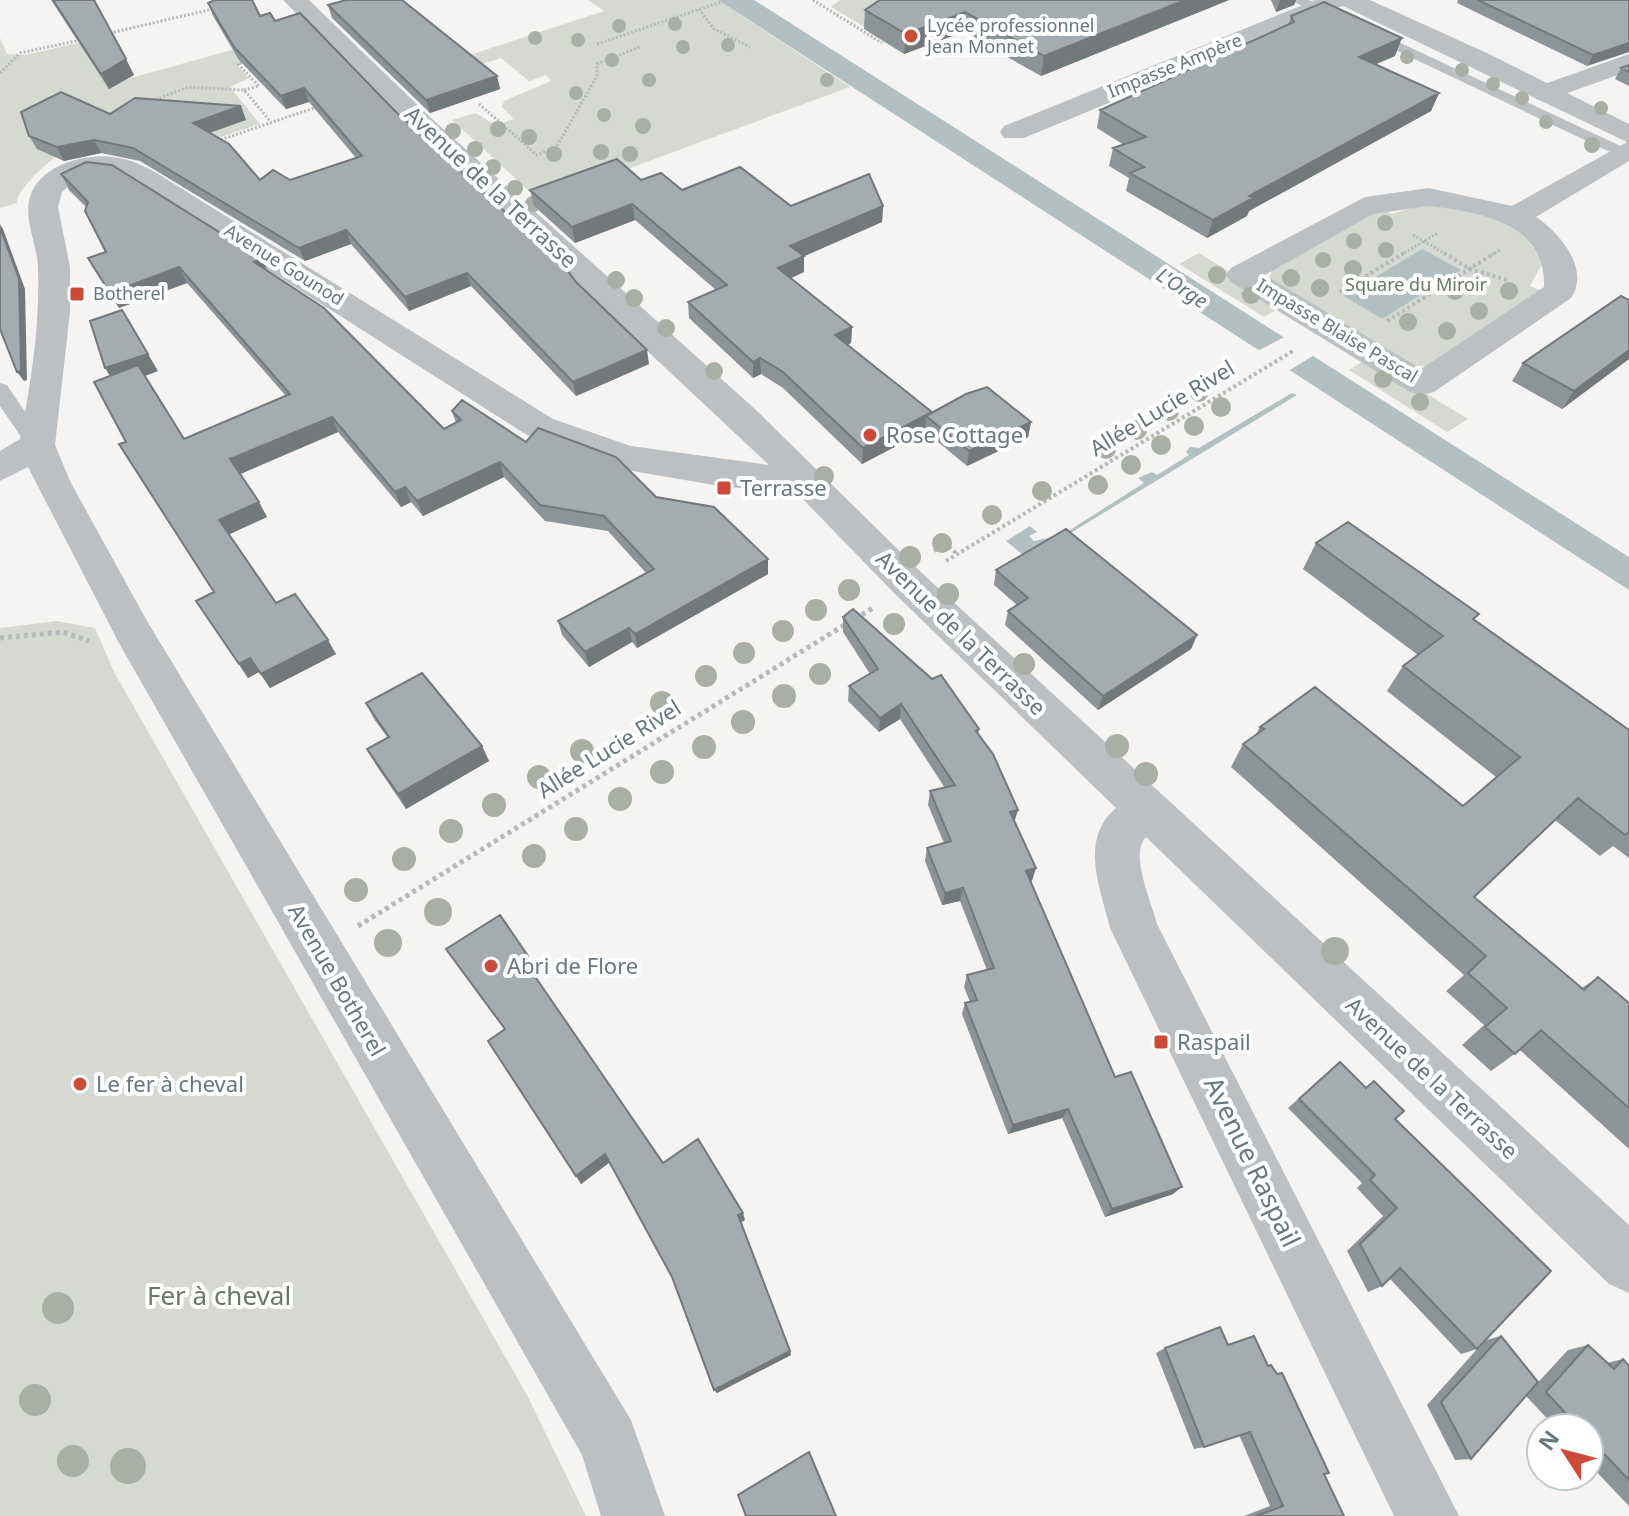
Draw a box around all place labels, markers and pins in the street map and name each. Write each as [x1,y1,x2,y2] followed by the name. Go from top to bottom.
[925,13,1094,58] place label: Lycée professionnel Jean Monnet
[902,27,920,45] marker: Lycée professionnel Jean Monnet
[93,281,165,305] place label: Botherel
[68,285,86,303] marker: Botherel
[886,419,1023,449] place label: Rose Cottage
[861,426,879,444] marker: Rose Cottage
[740,472,827,502] place label: Terrasse
[715,479,733,497] marker: Terrasse
[507,950,638,980] place label: Abri de Flore
[482,957,500,975] marker: Abri de Flore
[1177,1026,1251,1056] place label: Raspail
[1152,1033,1170,1051] marker: Raspail
[96,1068,244,1098] place label: Le fer à cheval
[71,1075,89,1093] marker: Le fer à cheval

